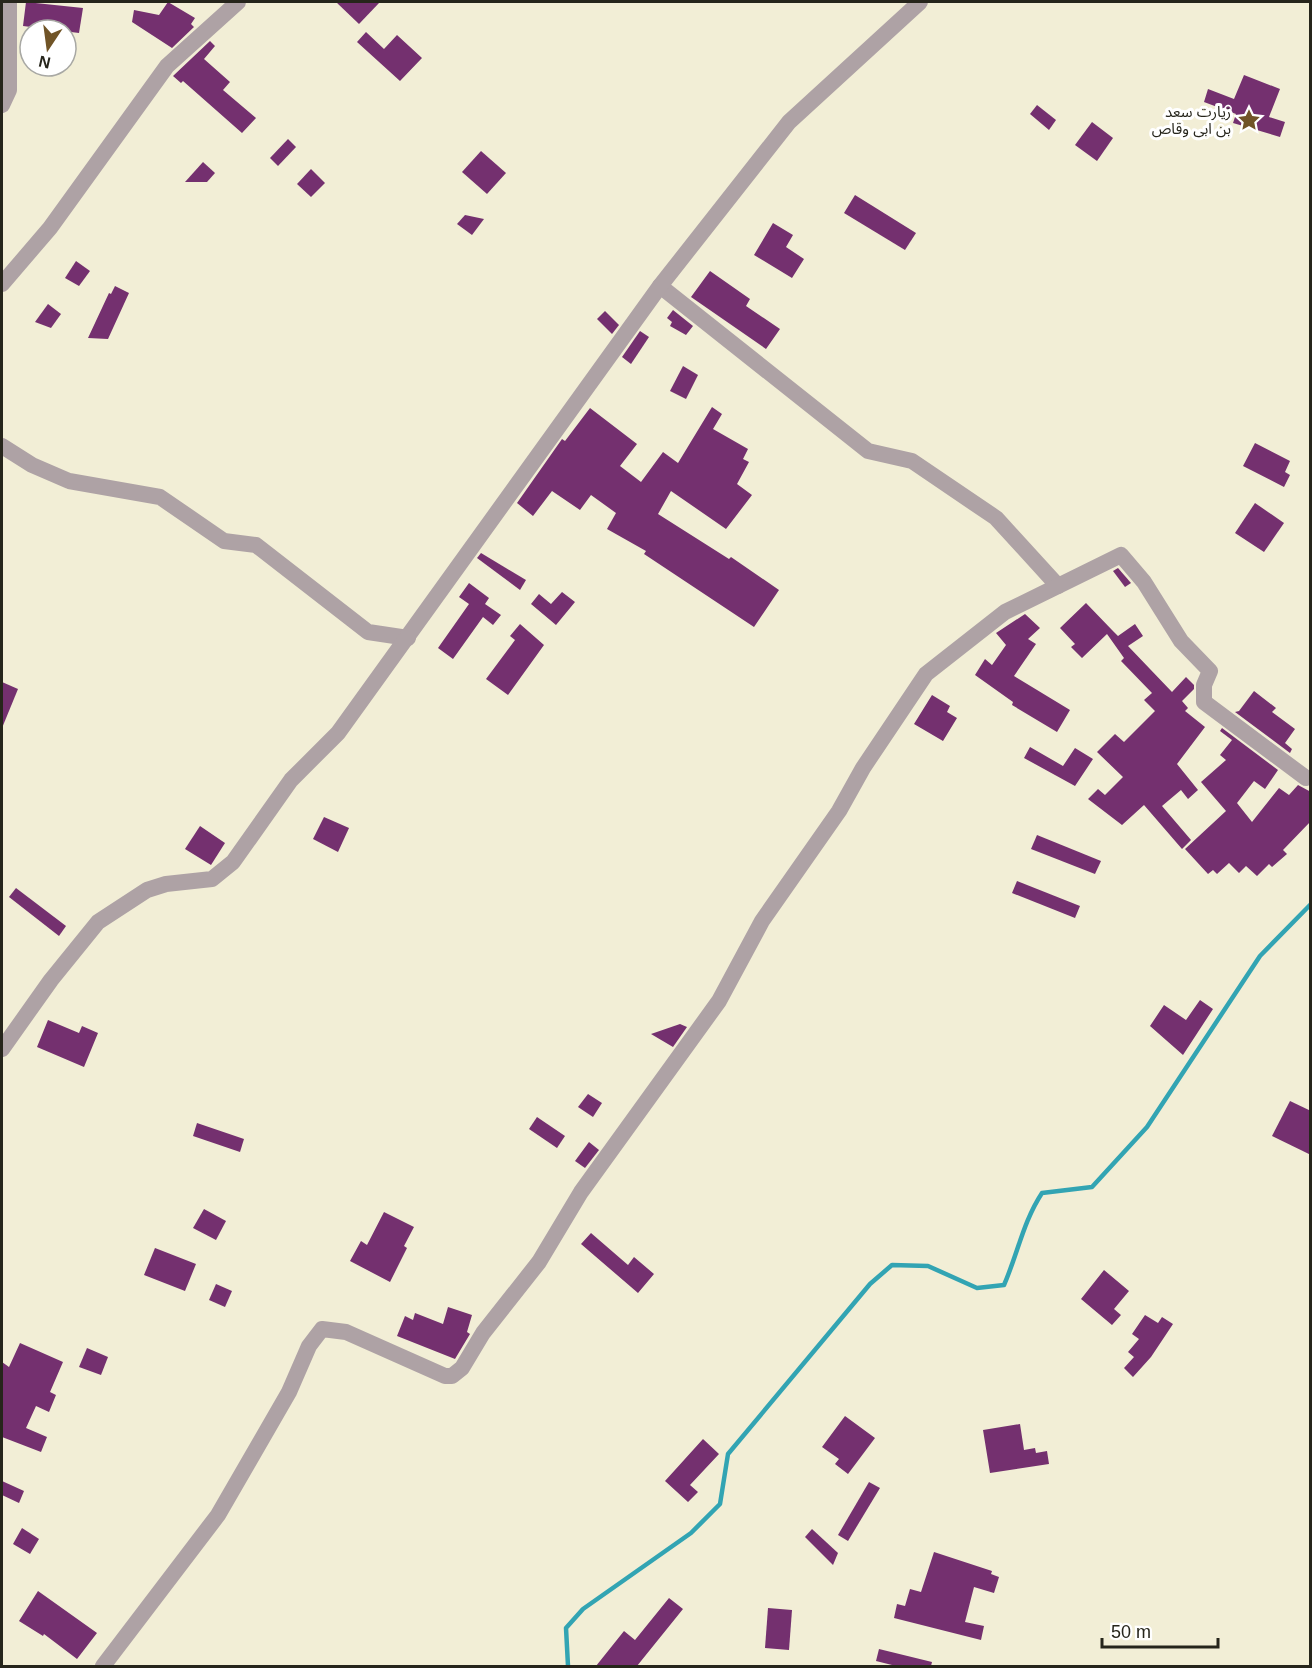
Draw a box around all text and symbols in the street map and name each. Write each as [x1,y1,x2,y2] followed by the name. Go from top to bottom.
[18,18,78,78] north arrow
[37,53,52,72] text: N
[1152,103,1231,138] place label: زیارت سعد بن ابی وقاص
[1236,107,1262,133] place icon: زیارت سعد بن ابی وقاص
[1102,1611,1218,1649] scale bar
[1111,1622,1151,1642] text: 50 m

